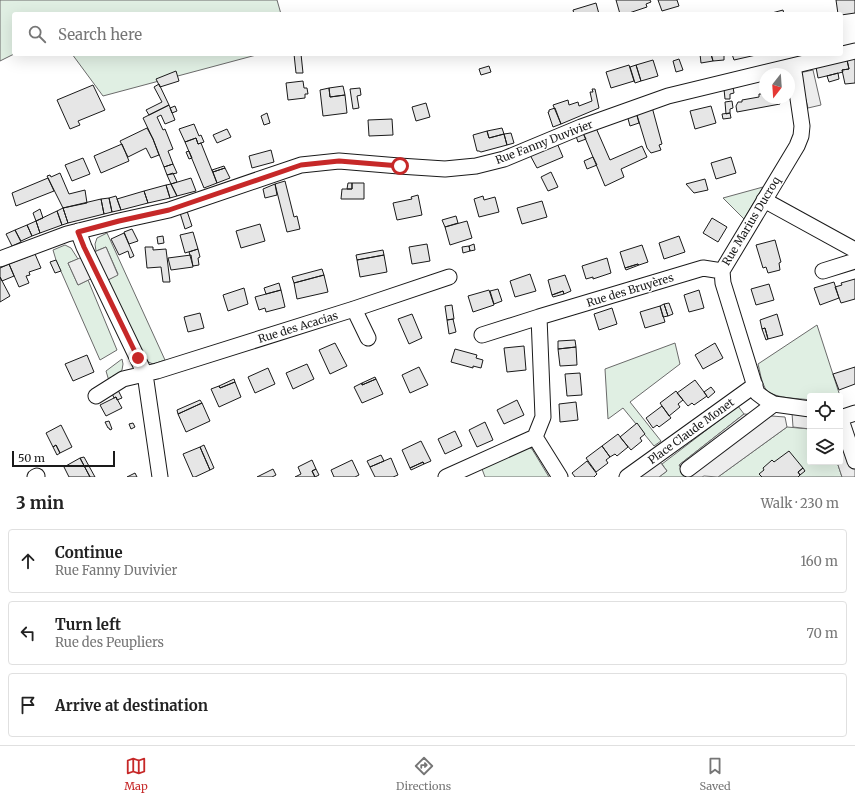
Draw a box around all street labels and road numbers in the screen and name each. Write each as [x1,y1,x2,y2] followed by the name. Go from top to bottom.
[493,117,595,167] street label: Rue Fanny Duvivier
[719,173,783,268] street label: Rue Marius Ducroq
[585,270,675,310] street label: Rue des Bruyères
[256,308,340,346] street label: Rue des Acacias
[645,395,737,467] street label: Place Claude Monet

